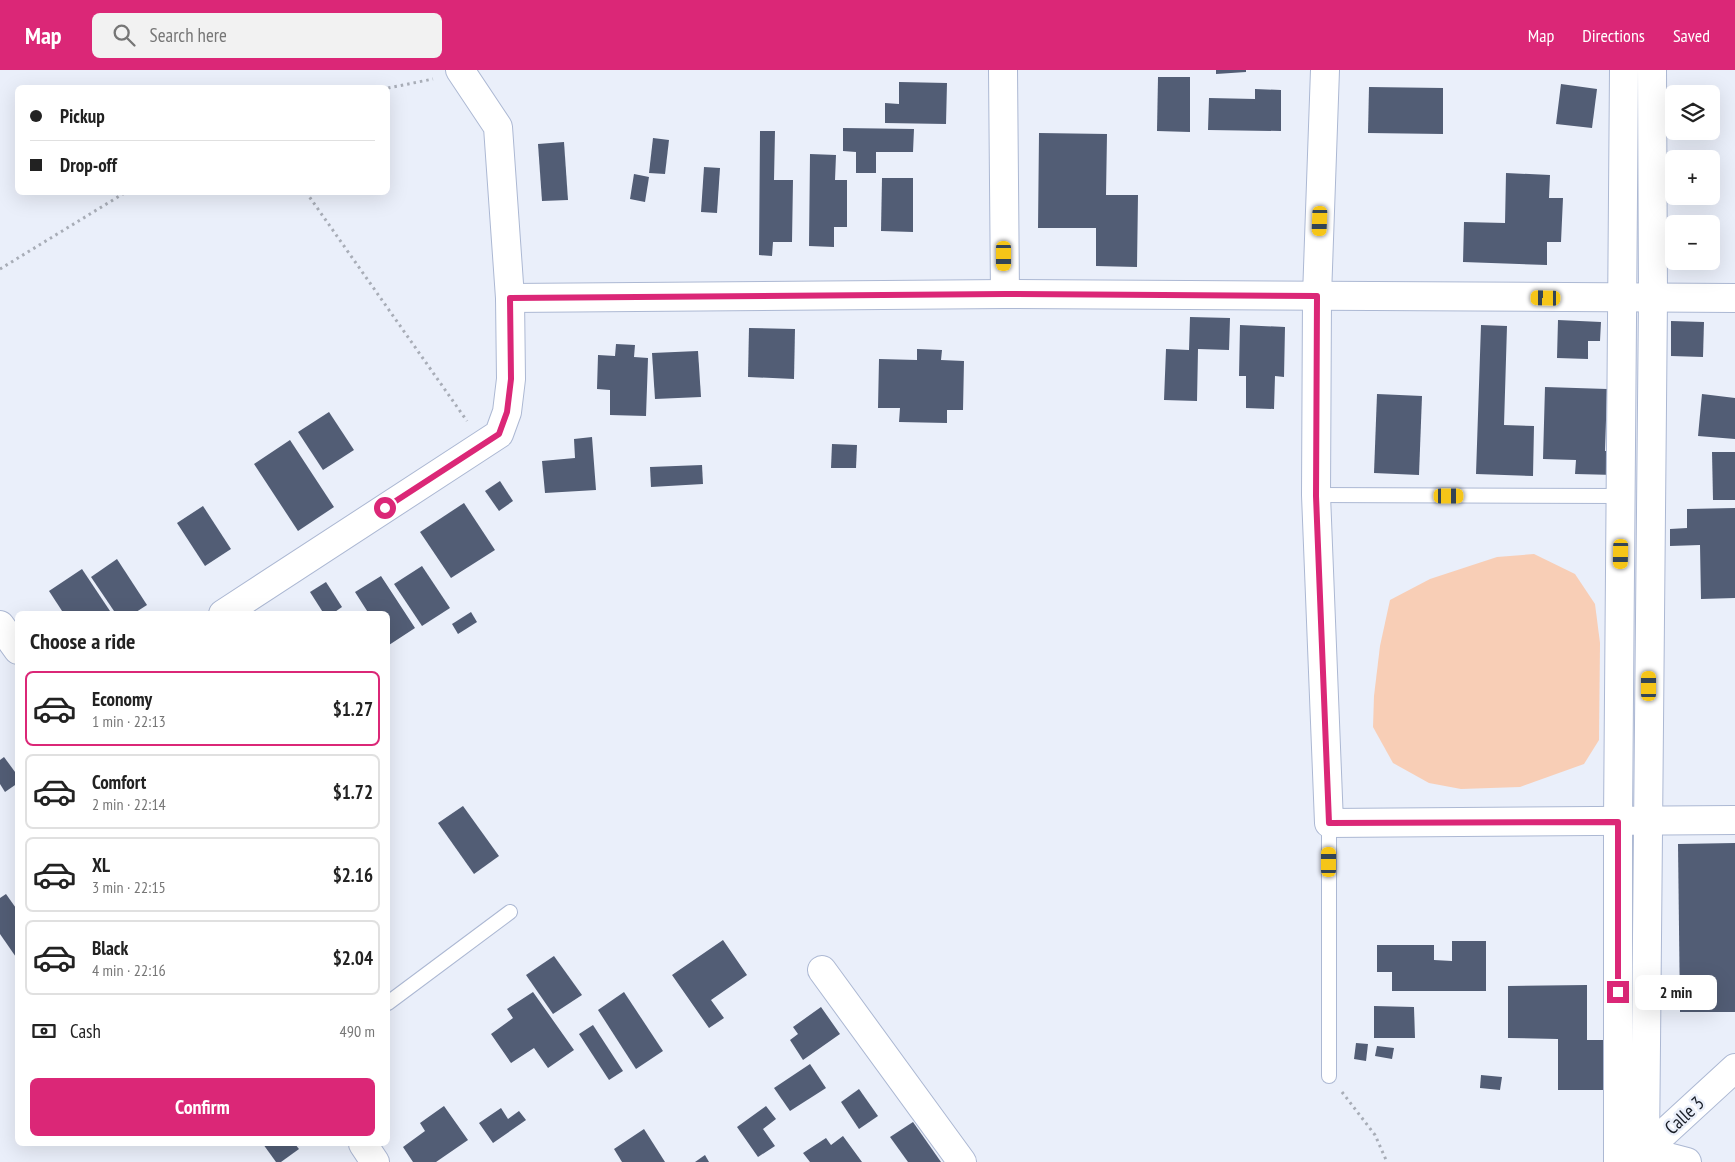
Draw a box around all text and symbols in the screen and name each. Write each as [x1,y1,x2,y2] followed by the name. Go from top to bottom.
[92,13,442,58] search box
[25,20,62,51] text: Map
[110,21,138,49] icon: search
[150,23,227,47] text: Search here
[1528,24,1554,47] text: Map
[1582,24,1645,47] text: Directions
[1673,24,1710,47] text: Saved
[1665,85,1720,270] map controls
[1665,85,1720,140] button: layers
[60,104,105,128] text: Pickup
[1665,150,1720,205] button: +
[60,153,117,177] text: Drop-off
[1311,206,1328,236] car
[1665,215,1720,270] button: −
[996,241,1011,271] car
[1530,290,1561,306] car
[1434,489,1464,504] car
[374,497,396,519] route start
[1613,539,1628,569] car
[30,627,135,655] text: Choose a ride
[1641,671,1656,701] car
[32,686,77,731] icon: car
[92,687,152,711] text: Economy
[333,697,373,721] text: $1.27
[92,711,166,731] text: 1 min · 22:13
[32,769,77,814] icon: car
[92,770,146,794] text: Comfort
[333,780,373,804] text: $1.72
[92,794,166,814] text: 2 min · 22:14
[1321,847,1336,877] car
[32,852,77,897] icon: car
[92,853,110,877] text: XL
[333,863,373,887] text: $2.16
[92,877,166,897] text: 3 min · 22:15
[32,935,77,980] icon: car
[92,936,128,960] text: Black
[333,946,373,970] text: $2.04
[92,960,166,980] text: 4 min · 22:16
[1636,974,1718,1010] callout: 2 min
[1607,981,1629,1003] route end
[1660,982,1692,1002] text: 2 min
[30,1017,58,1045] icon: cash
[70,1019,101,1043] text: Cash
[340,1021,375,1041] text: 490 m
[30,1078,375,1136] button: Confirm
[1659,1091,1709,1139] street label: Calle 3

